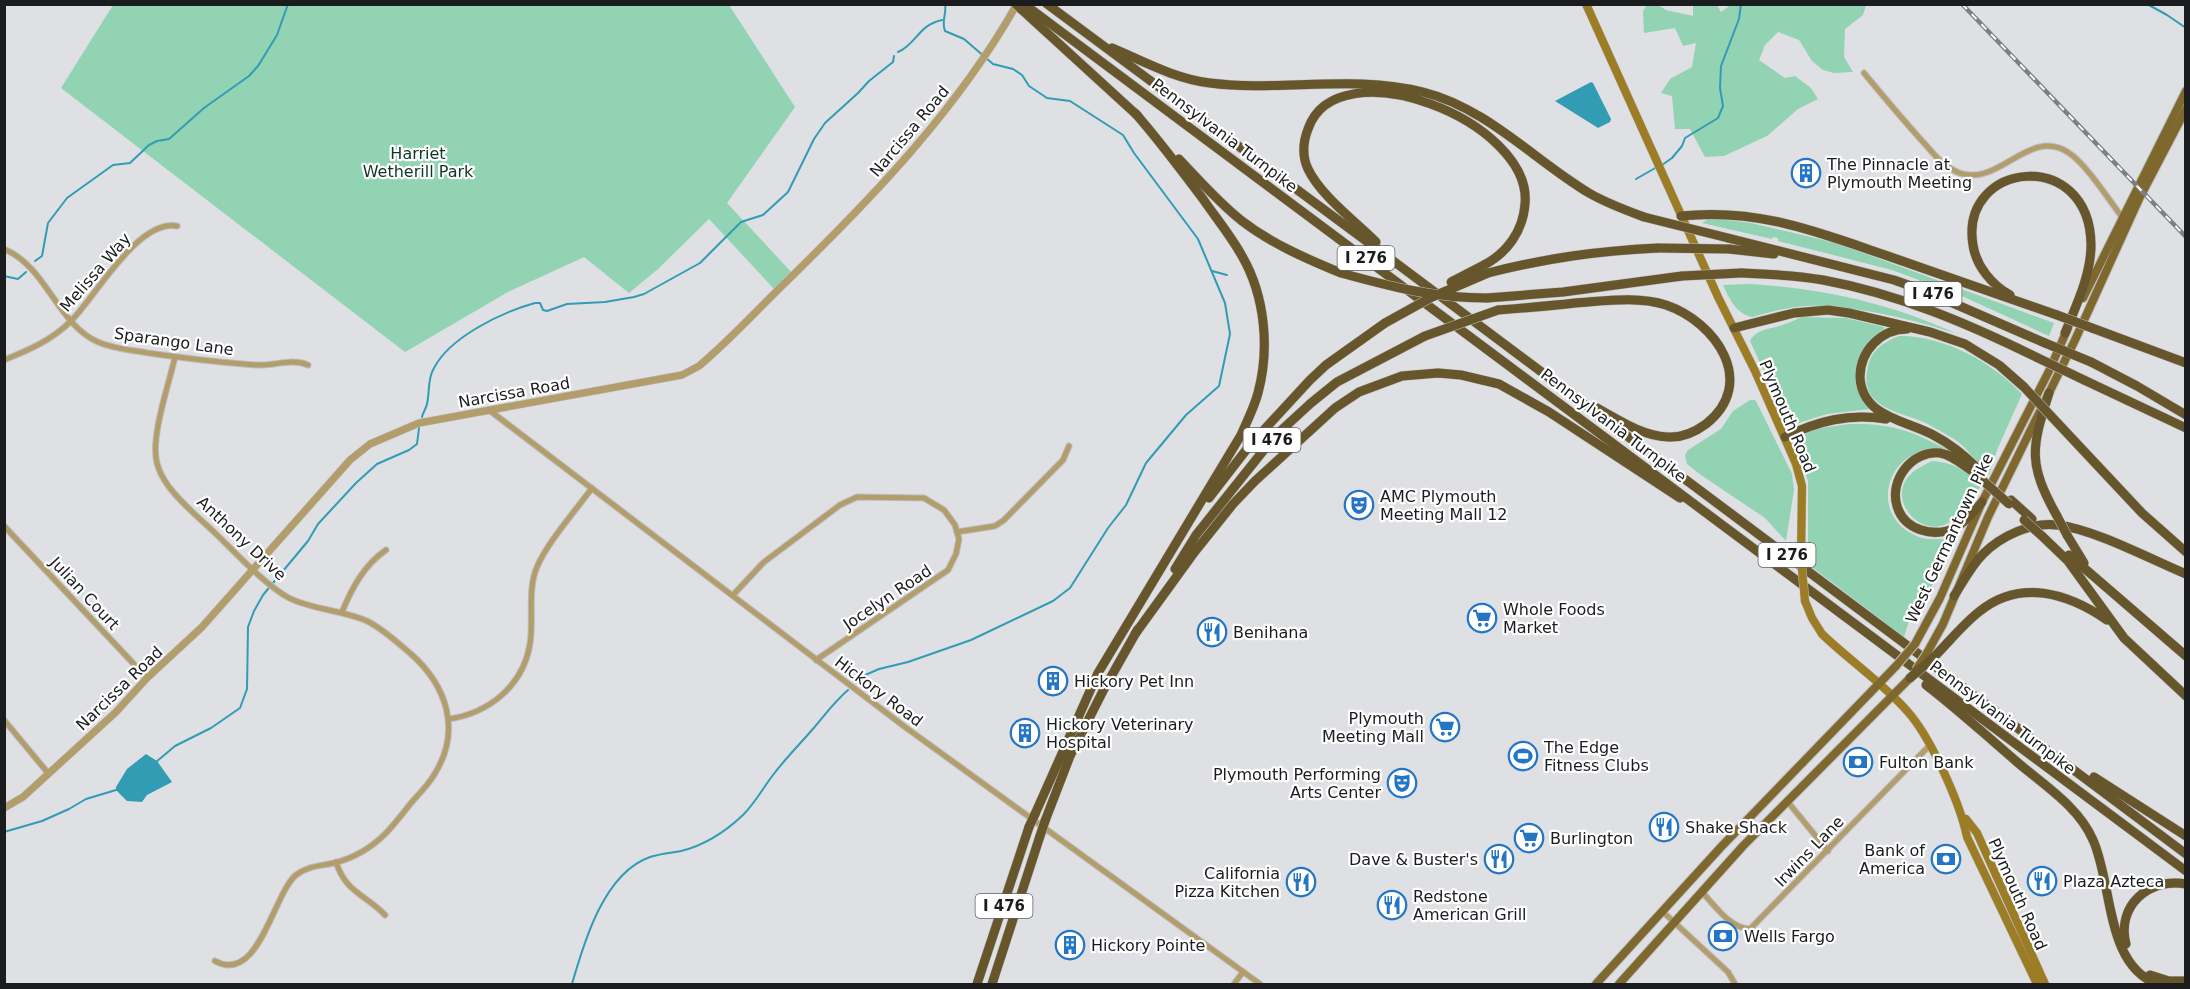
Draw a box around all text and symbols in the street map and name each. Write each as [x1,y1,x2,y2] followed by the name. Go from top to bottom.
[1148,74,1301,196] street label: Pennsylvania Turnpike
[866,82,953,181] street label: Narcissa Road
[363,144,474,181] park label: Harriet Wetherill Park
[1826,155,1972,192] place label: The Pinnacle at Plymouth Meeting
[1790,157,1822,189] building icon: The Pinnacle at Plymouth Meeting
[56,229,135,316] street label: Melissa Way
[1338,246,1394,270] road number: I 276
[1904,282,1962,306] road number: I 476
[113,324,235,359] street label: Sparango Lane
[1755,357,1820,475] street label: Plymouth Road
[1537,364,1690,486] street label: Pennsylvania Turnpike
[457,373,571,412] street label: Narcissa Road
[1244,428,1300,452] road number: I 476
[1902,450,1997,626] street label: West Germantown Pike
[1380,487,1508,524] place label: AMC Plymouth Meeting Mall 12
[1343,489,1375,521] theatre icon: AMC Plymouth Meeting Mall 12
[193,492,290,584] street label: Anthony Drive
[1758,543,1816,567] road number: I 276
[45,552,123,634] street label: Julian Court
[839,561,935,634] street label: Jocelyn Road
[1503,600,1605,637] place label: Whole Foods Market
[1466,602,1498,634] supermarket icon: Whole Foods Market
[1196,616,1228,648] restaurant icon: Benihana
[1233,623,1308,642] place label: Benihana
[72,642,167,734] street label: Narcissa Road
[831,652,926,731] street label: Hickory Road
[1926,656,2079,778] street label: Pennsylvania Turnpike
[1037,665,1069,697] building icon: Hickory Pet Inn
[1074,672,1194,691] place label: Hickory Pet Inn
[1322,709,1424,746] place label: Plymouth Meeting Mall
[1429,711,1461,743] supermarket icon: Plymouth Meeting Mall
[1046,715,1194,752] place label: Hickory Veterinary Hospital
[1009,717,1041,749] building icon: Hickory Veterinary Hospital
[1543,738,1649,775] place label: The Edge Fitness Clubs
[1507,740,1539,772] sports icon: The Edge Fitness Clubs
[1842,746,1874,778] bank icon: Fulton Bank
[1879,753,1974,772] place label: Fulton Bank
[1213,765,1381,802] place label: Plymouth Performing Arts Center
[1386,767,1418,799] theatre icon: Plymouth Performing Arts Center
[1648,811,1680,843] restaurant icon: Shake Shack
[1771,812,1848,891] street label: Irwins Lane
[1685,818,1788,837] place label: Shake Shack
[1513,822,1545,854] supermarket icon: Burlington
[1550,829,1633,848] place label: Burlington
[1984,835,2051,953] street label: Plymouth Road
[1859,841,1925,878] place label: Bank of America
[1483,843,1515,875] restaurant icon: Dave & Buster's
[1930,843,1962,875] bank icon: Bank of America
[1349,850,1478,869] place label: Dave & Buster's
[1174,864,1280,901] place label: California Pizza Kitchen
[2026,865,2058,897] restaurant icon: Plaza Azteca
[1285,866,1317,898] restaurant icon: California Pizza Kitchen
[2063,872,2164,891] place label: Plaza Azteca
[1413,887,1527,924] place label: Redstone American Grill
[1376,889,1408,921] restaurant icon: Redstone American Grill
[976,894,1032,918] road number: I 476
[1707,920,1739,952] bank icon: Wells Fargo
[1744,927,1835,946] place label: Wells Fargo
[1054,929,1086,961] building icon: Hickory Pointe
[1091,936,1205,955] place label: Hickory Pointe

